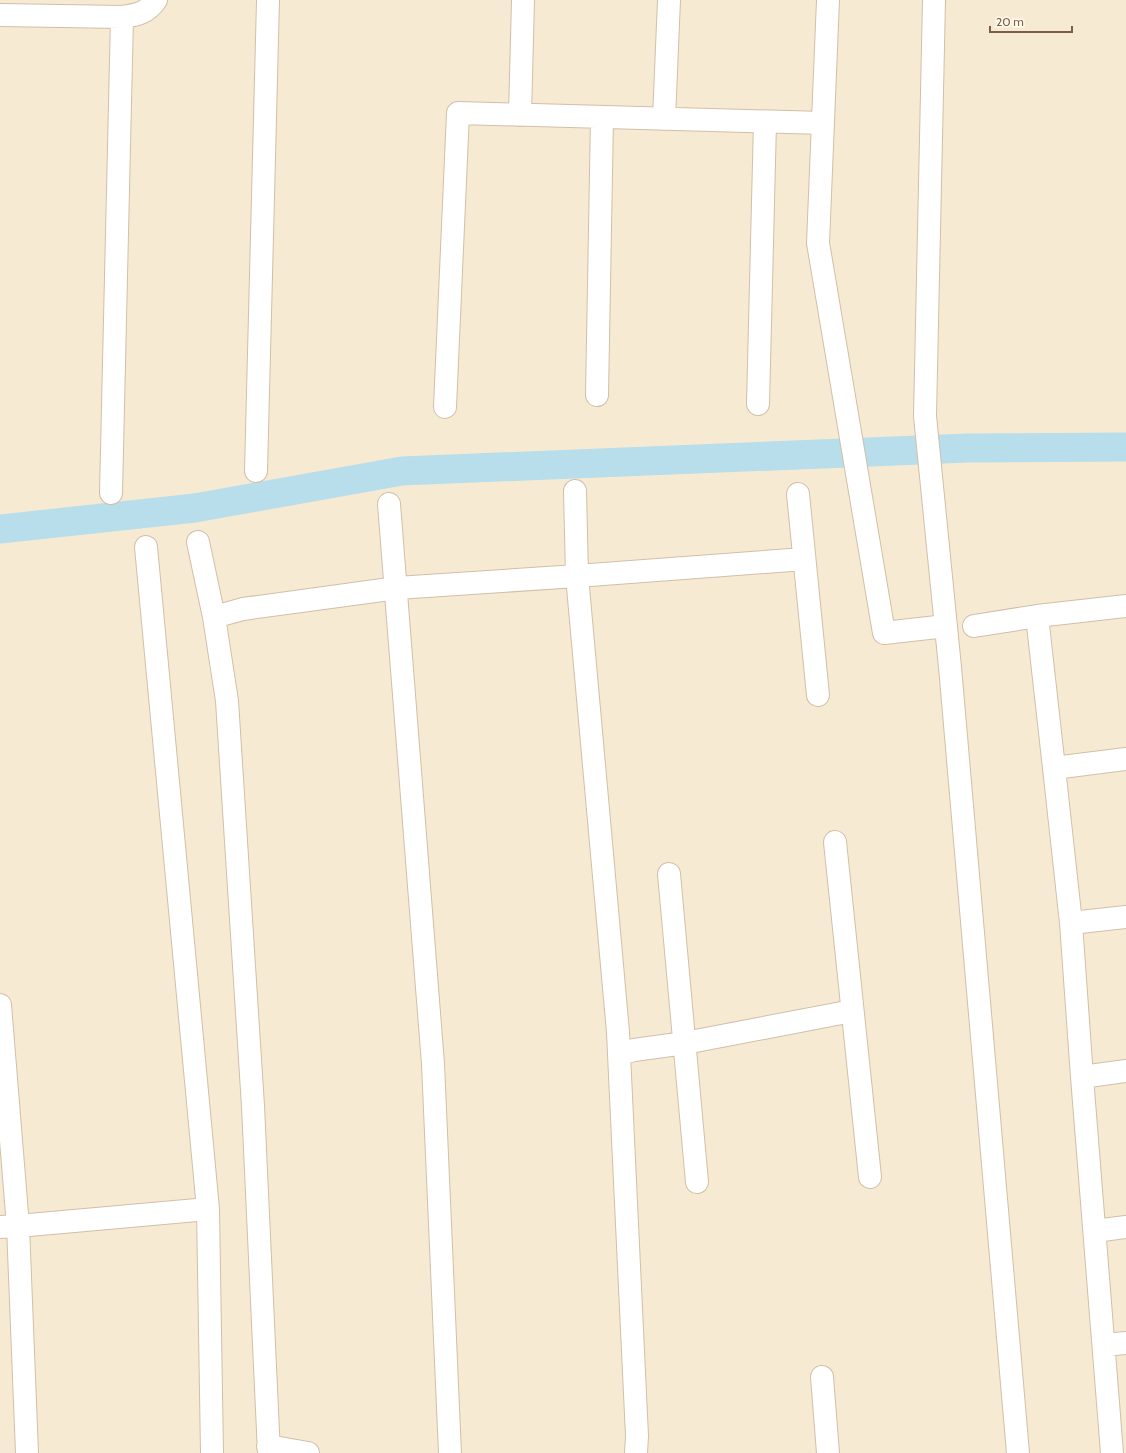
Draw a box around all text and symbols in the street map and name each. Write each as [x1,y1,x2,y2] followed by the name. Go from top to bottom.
[990,8,1072,34] scale bar
[996,14,1024,29] text: 20 m

